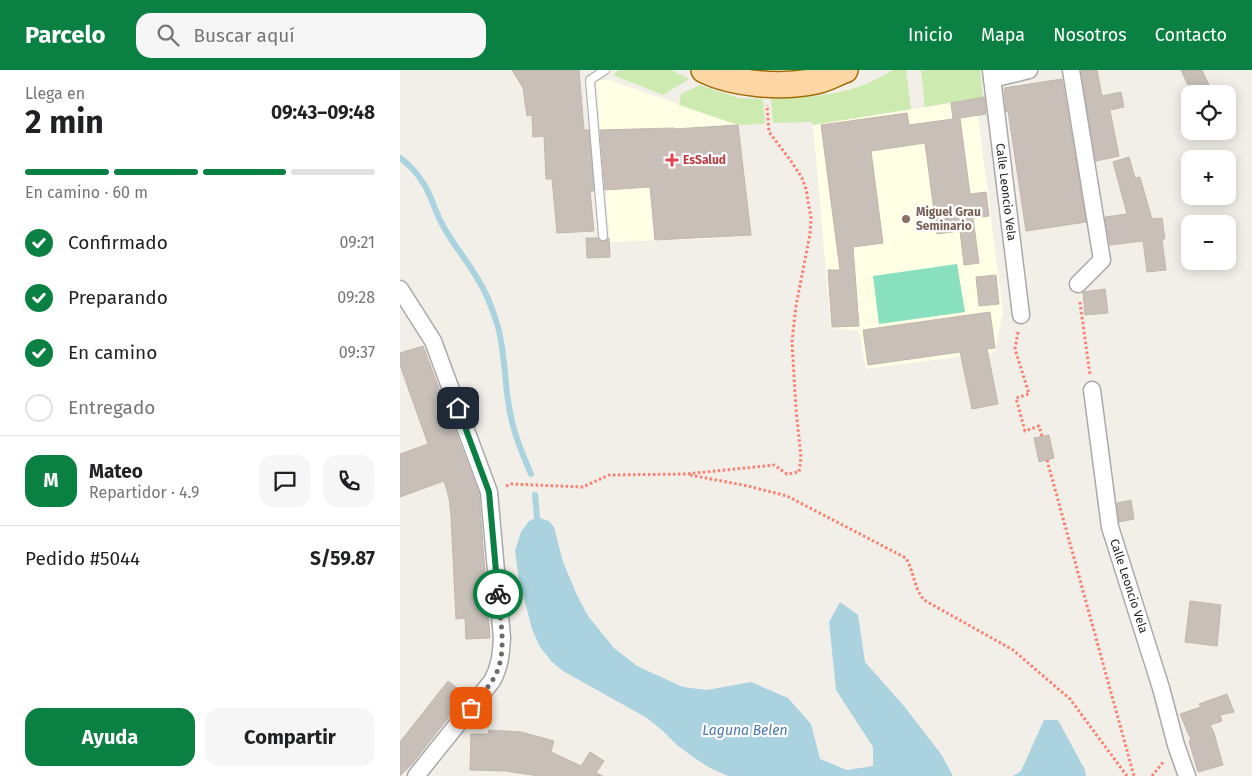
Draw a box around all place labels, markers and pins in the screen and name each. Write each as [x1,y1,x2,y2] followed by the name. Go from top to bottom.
[665,153,679,167] marker: EsSalud
[683,153,726,167] place label: EsSalud
[916,205,981,233] place label: Miguel Grau Seminario
[900,213,912,225] marker: Miguel Grau Seminario
[437,387,479,429] pin
[450,687,492,729] pin

